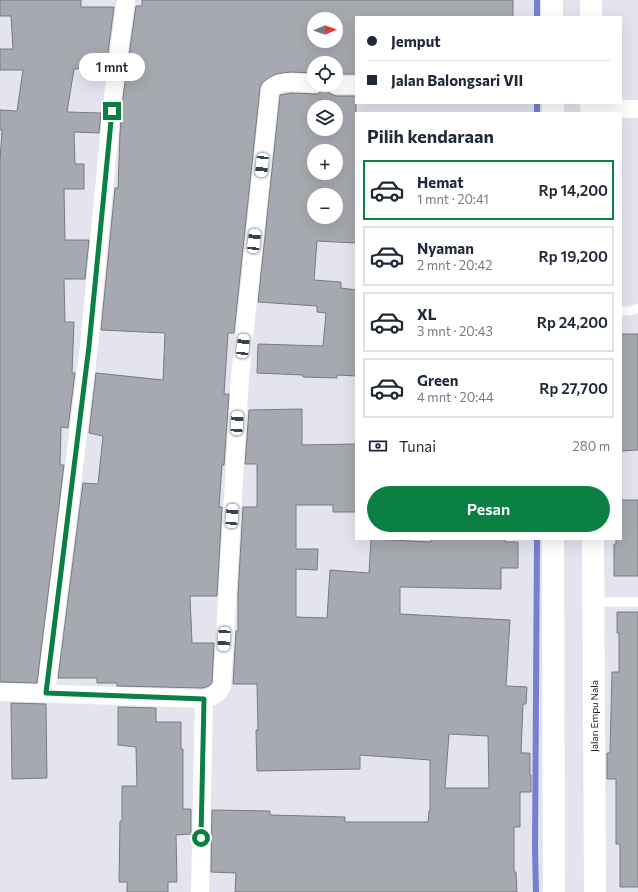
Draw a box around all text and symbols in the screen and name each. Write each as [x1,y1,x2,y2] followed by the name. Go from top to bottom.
[307,12,343,48] north arrow
[307,12,343,224] map controls
[391,32,441,50] text: Jemput
[79,53,145,81] callout: 1 mnt
[307,56,343,92] button: locate
[96,59,128,75] text: 1 mnt
[391,71,523,89] text: Jalan Balongsari VII
[307,100,343,136] button: layers
[103,102,121,120] route end
[367,125,494,147] text: Pilih kendaraan
[307,144,343,180] button: +
[255,152,269,178] car
[369,172,405,208] icon: car
[417,173,463,191] text: Hemat
[538,181,608,199] text: Rp 14,200
[307,188,343,224] button: −
[417,191,489,207] text: 1 mnt · 20:41
[247,228,261,254] car
[369,238,405,274] icon: car
[417,239,474,257] text: Nyaman
[538,247,608,265] text: Rp 19,200
[417,257,492,273] text: 2 mnt · 20:42
[369,304,405,340] icon: car
[417,305,436,323] text: XL
[537,313,608,331] text: Rp 24,200
[417,323,493,339] text: 3 mnt · 20:43
[236,333,250,359] car
[369,370,405,406] icon: car
[417,371,458,389] text: Green
[539,379,608,397] text: Rp 27,700
[417,389,494,405] text: 4 mnt · 20:44
[230,411,244,435] car
[367,435,389,457] icon: cash
[399,437,436,455] text: Tunai
[573,438,610,454] text: 280 m
[367,486,610,532] button: Pesan
[225,504,239,528] car
[217,627,231,651] car
[588,680,600,752] street label: Jalan Empu Nala
[192,829,210,847] route start

